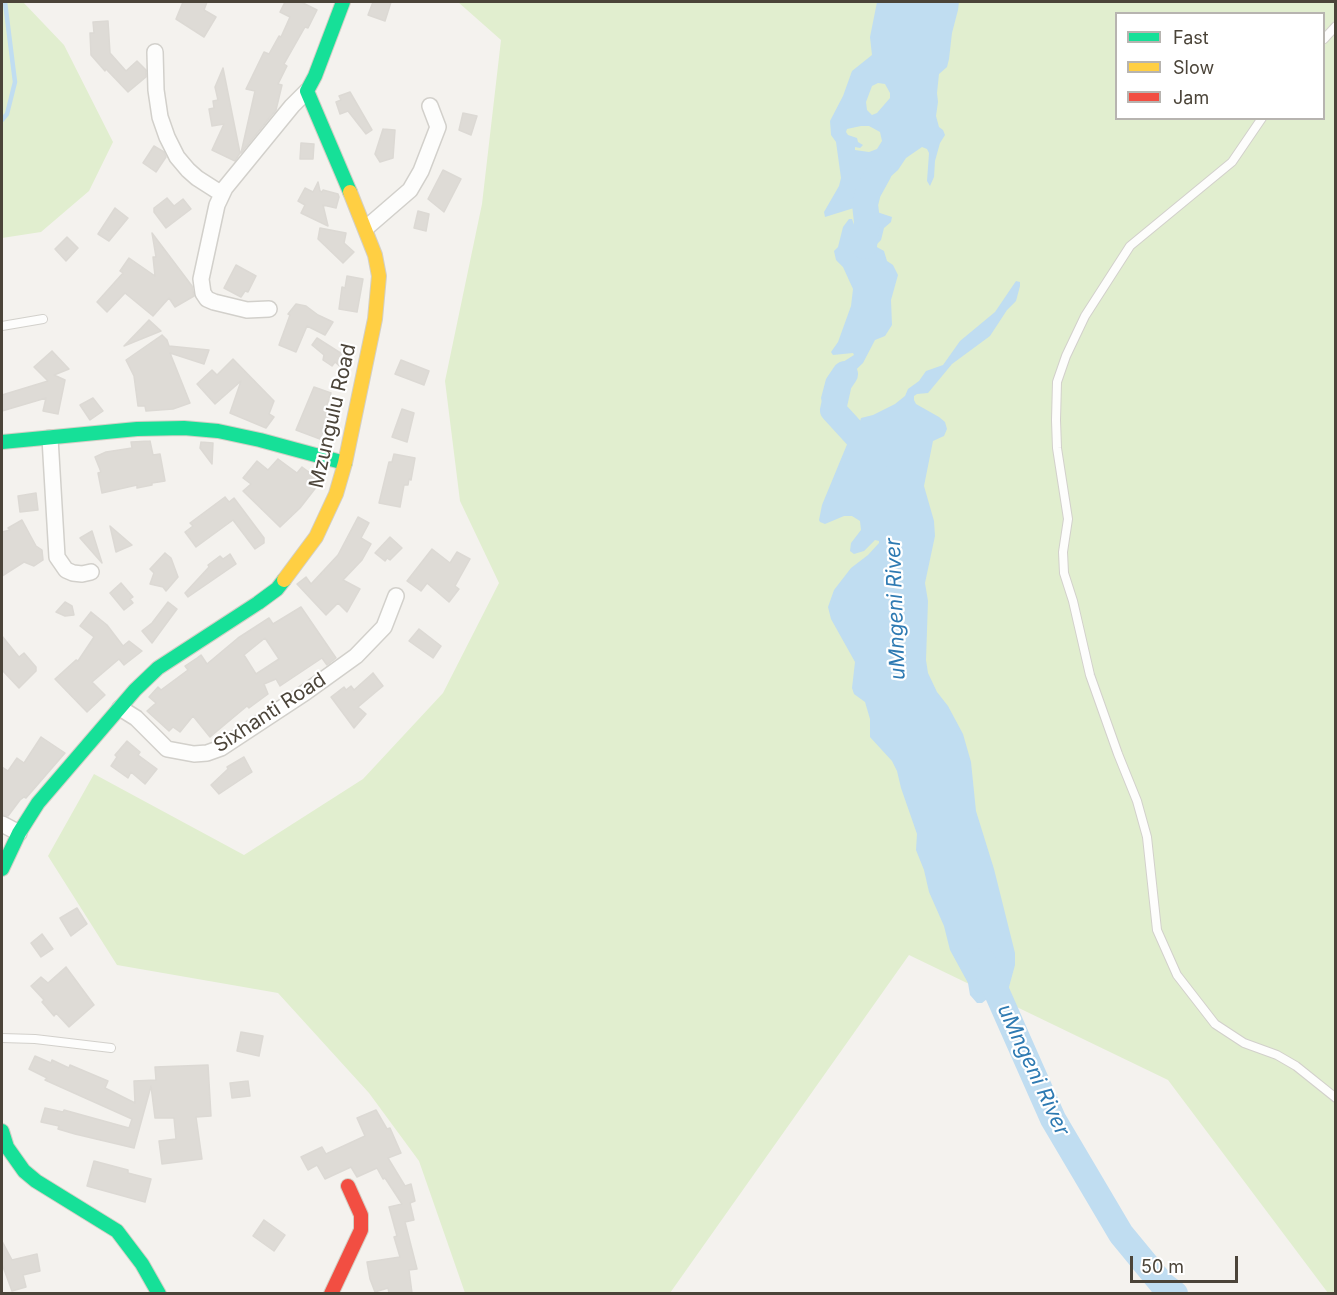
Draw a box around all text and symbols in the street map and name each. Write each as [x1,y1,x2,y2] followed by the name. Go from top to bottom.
[1115,12,1325,120] legend
[1173,27,1209,48] text: Fast
[1173,57,1214,78] text: Slow
[1173,87,1209,108] text: Jam
[305,341,361,491] street label: Mzungulu Road
[881,537,911,681] water label: uMngeni River
[209,668,331,758] street label: Sixhanti Road
[992,1000,1074,1140] water label: uMngeni River
[1133,1244,1241,1282] scale bar
[1141,1256,1184,1277] text: 50 m

